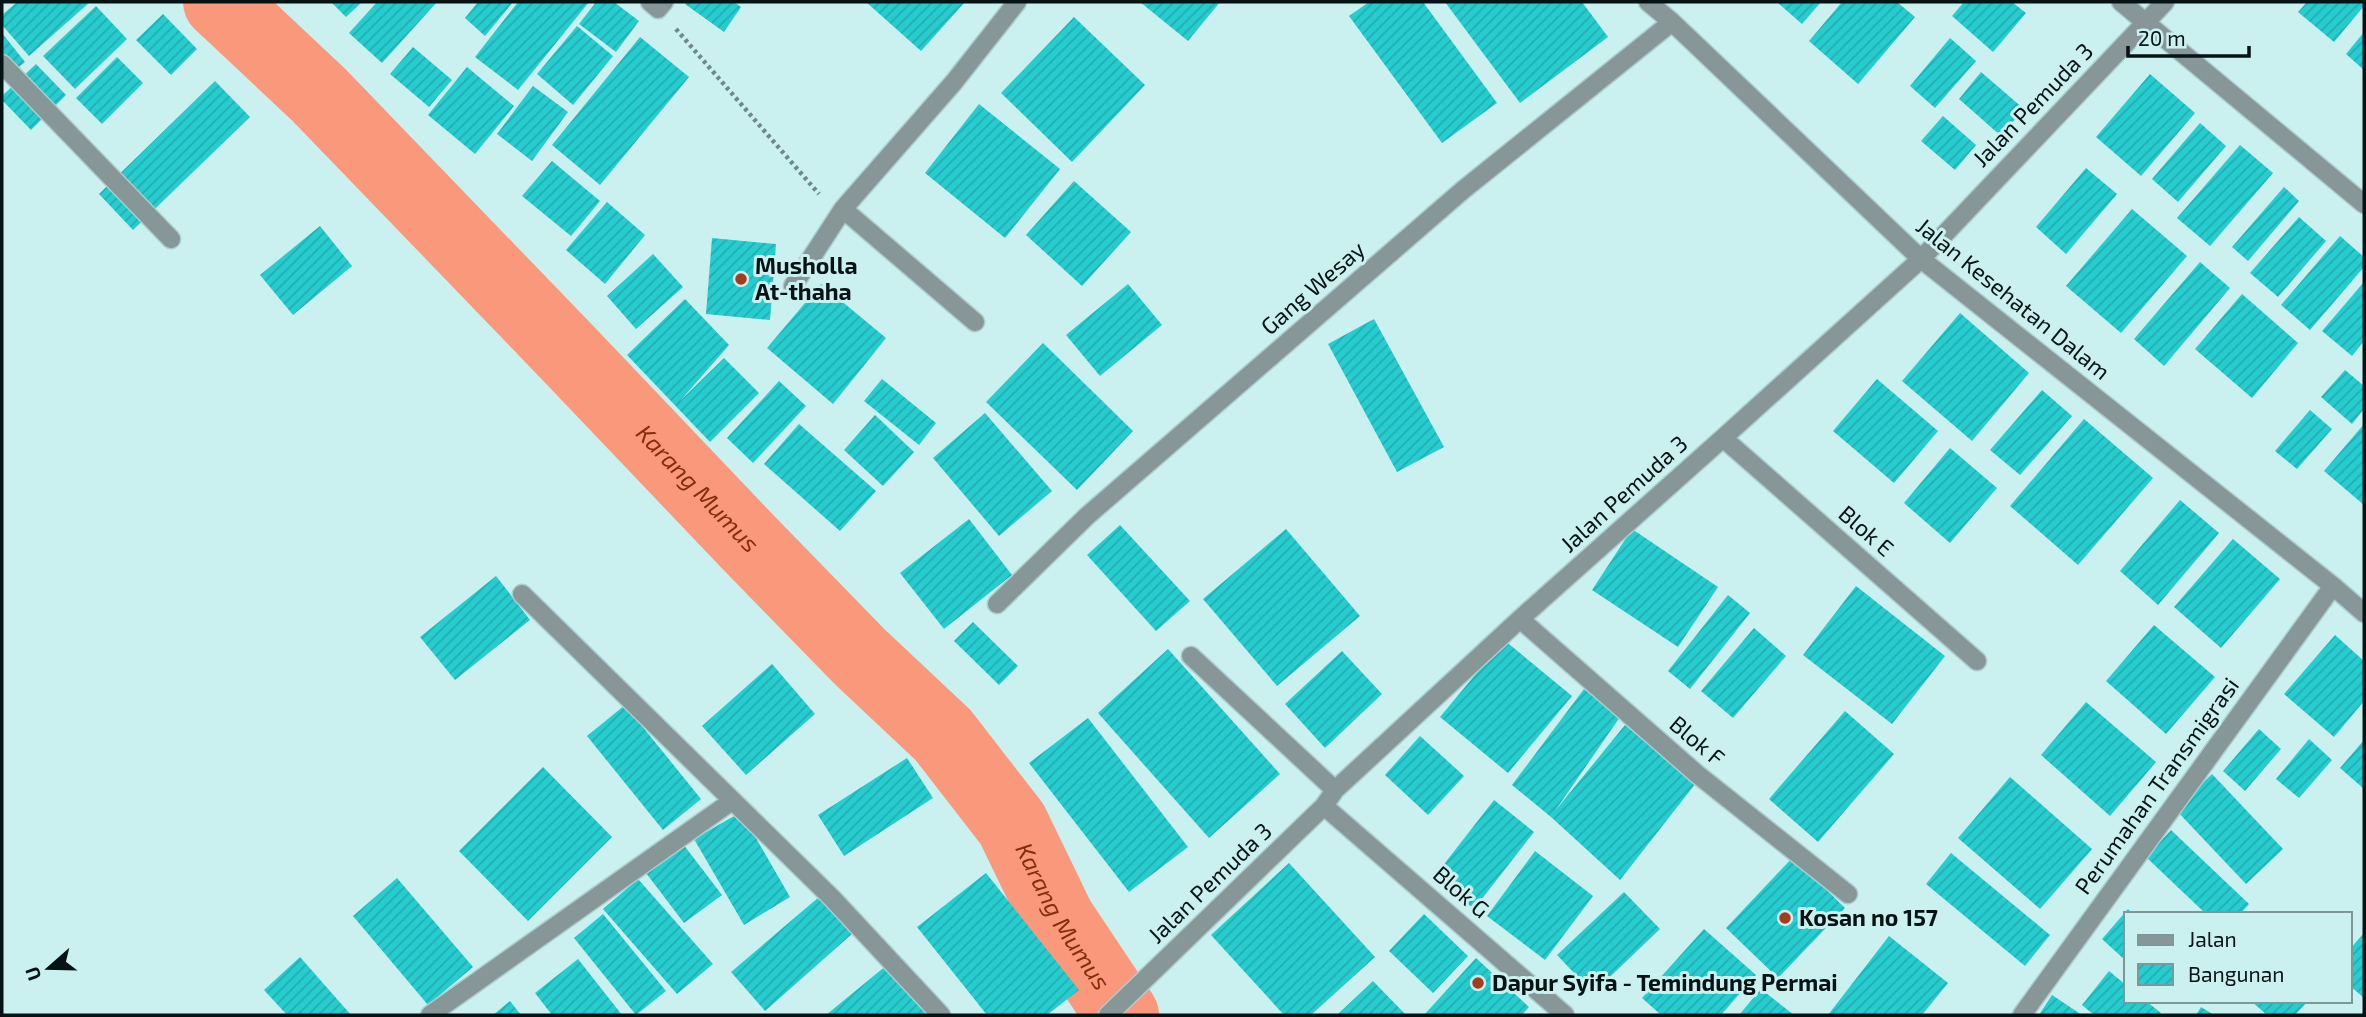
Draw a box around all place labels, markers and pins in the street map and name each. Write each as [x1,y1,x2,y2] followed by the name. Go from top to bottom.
[755,251,858,305] place label: Musholla At-thaha
[733,271,749,287] marker: Musholla At-thaha
[1799,903,1938,931] place label: Kosan no 157
[1777,910,1793,926] marker: Kosan no 157
[1492,968,1838,996] place label: Dapur Syifa - Temindung Permai
[1470,975,1486,991] marker: Dapur Syifa - Temindung Permai

